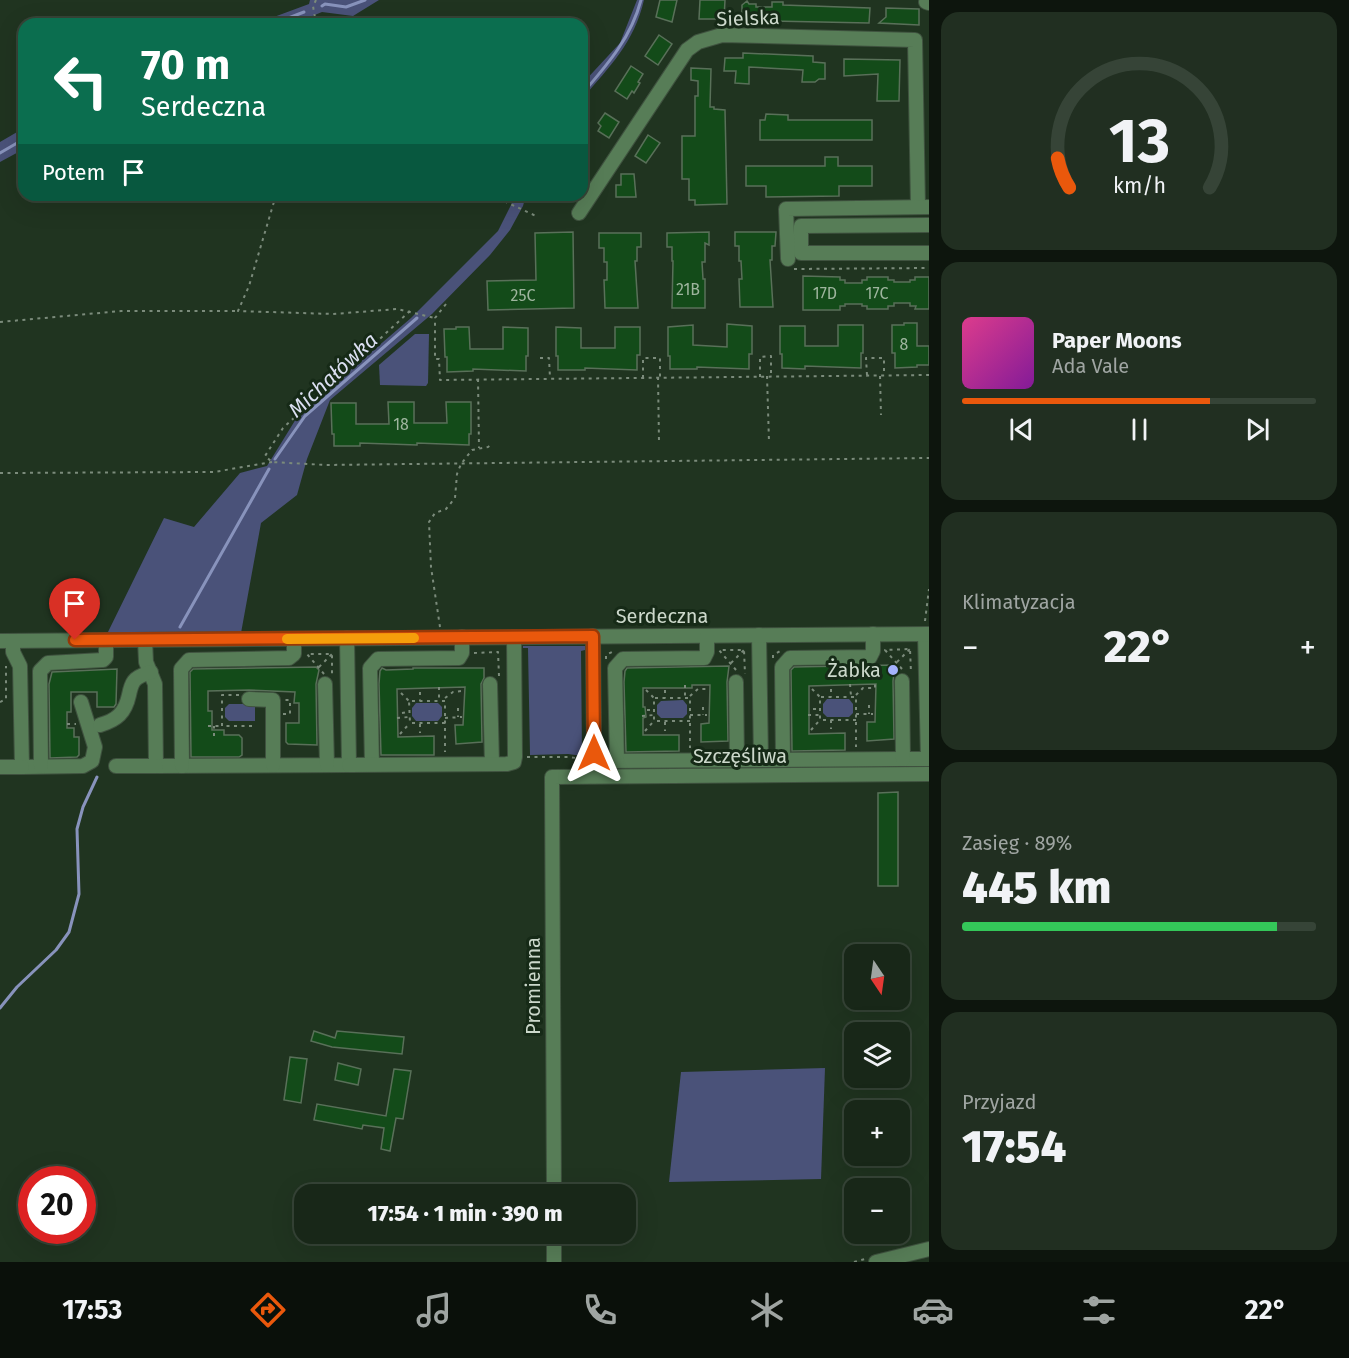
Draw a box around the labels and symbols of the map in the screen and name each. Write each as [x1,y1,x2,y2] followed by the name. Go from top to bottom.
[716,5,780,31] street label: Sielska
[676,280,700,299] house number: 21B
[813,284,837,303] house number: 17D
[866,284,888,303] house number: 17C
[511,286,535,305] house number: 25C
[283,327,383,423] water label: Michałówka
[900,335,909,354] house number: 8
[393,415,409,434] house number: 18
[49,578,100,640] pin
[616,604,708,628] street label: Serdeczna
[827,658,881,682] place label: Żabka
[886,663,900,677] marker: Żabka
[562,721,626,785] position arrow
[693,744,787,768] street label: Szczęśliwa
[521,937,545,1035] street label: Promienna
[844,944,910,1010] north arrow
[18,1166,96,1244] speed limit sign: 20

